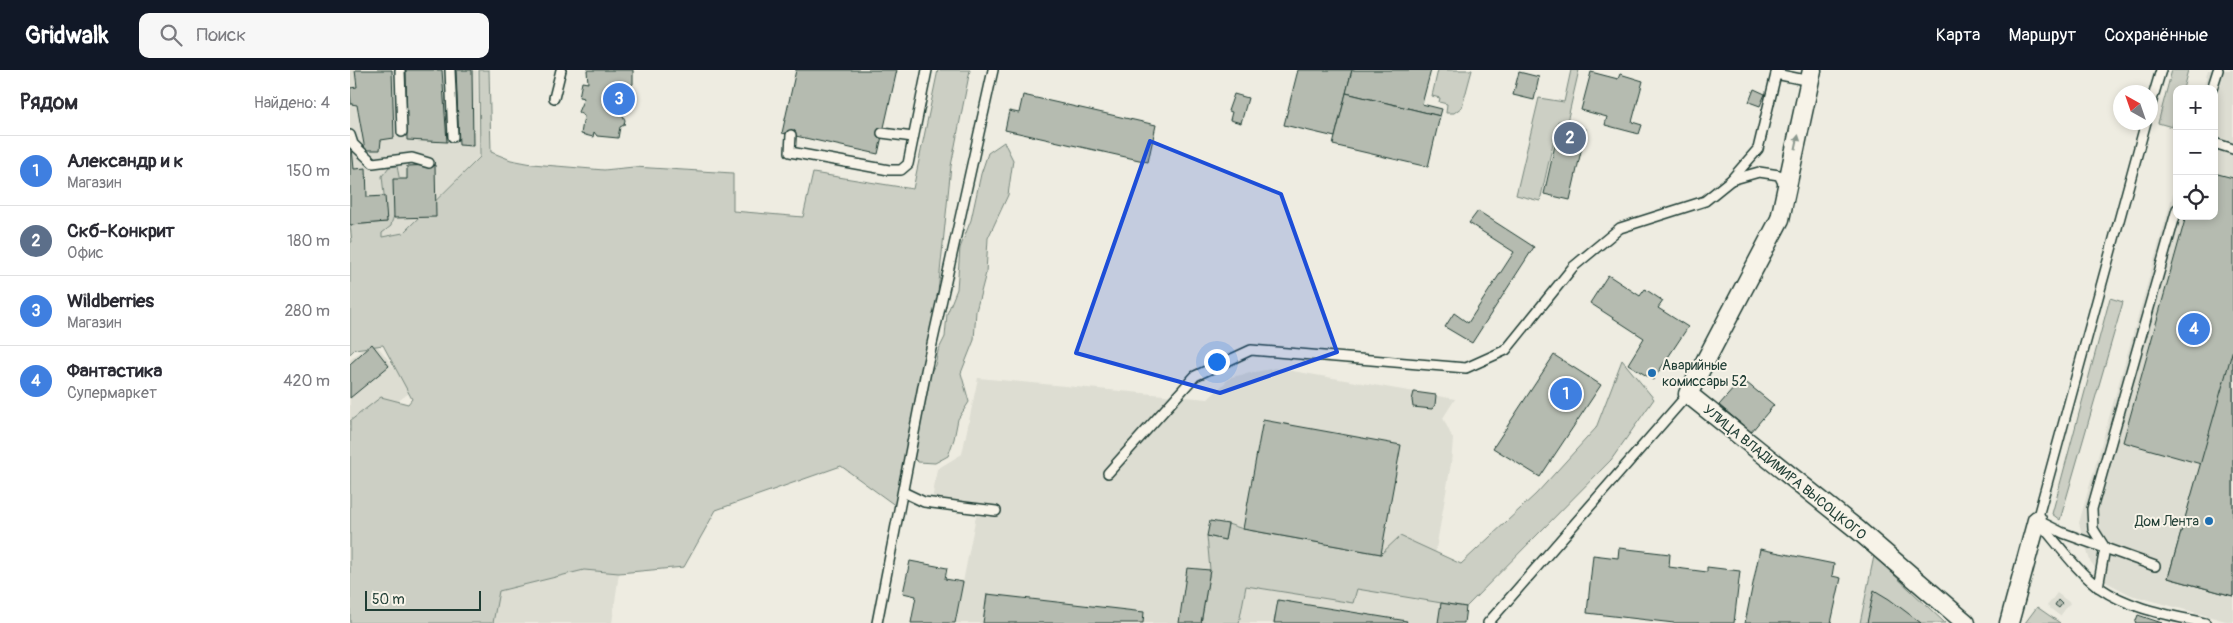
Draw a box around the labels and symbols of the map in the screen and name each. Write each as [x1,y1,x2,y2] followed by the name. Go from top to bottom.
[603,80,635,118] pin: 3
[2113,85,2158,130] north arrow
[1554,119,1586,157] pin: 2
[1793,135,1801,150] one-way arrow
[2178,310,2210,348] pin: 4
[1204,349,1230,375] your location
[1662,357,1747,390] place label: Аварийные комиссары 52
[1646,367,1658,379] marker: Аварийные комиссары 52
[1550,375,1582,413] pin: 1
[1700,401,1870,544] street label: УЛИЦА ВЛАДИМИРА ВЫСОЦКОГО
[2134,513,2199,530] place label: Дом Лента
[2203,515,2215,527] marker: Дом Лента
[365,588,481,611] scale bar

